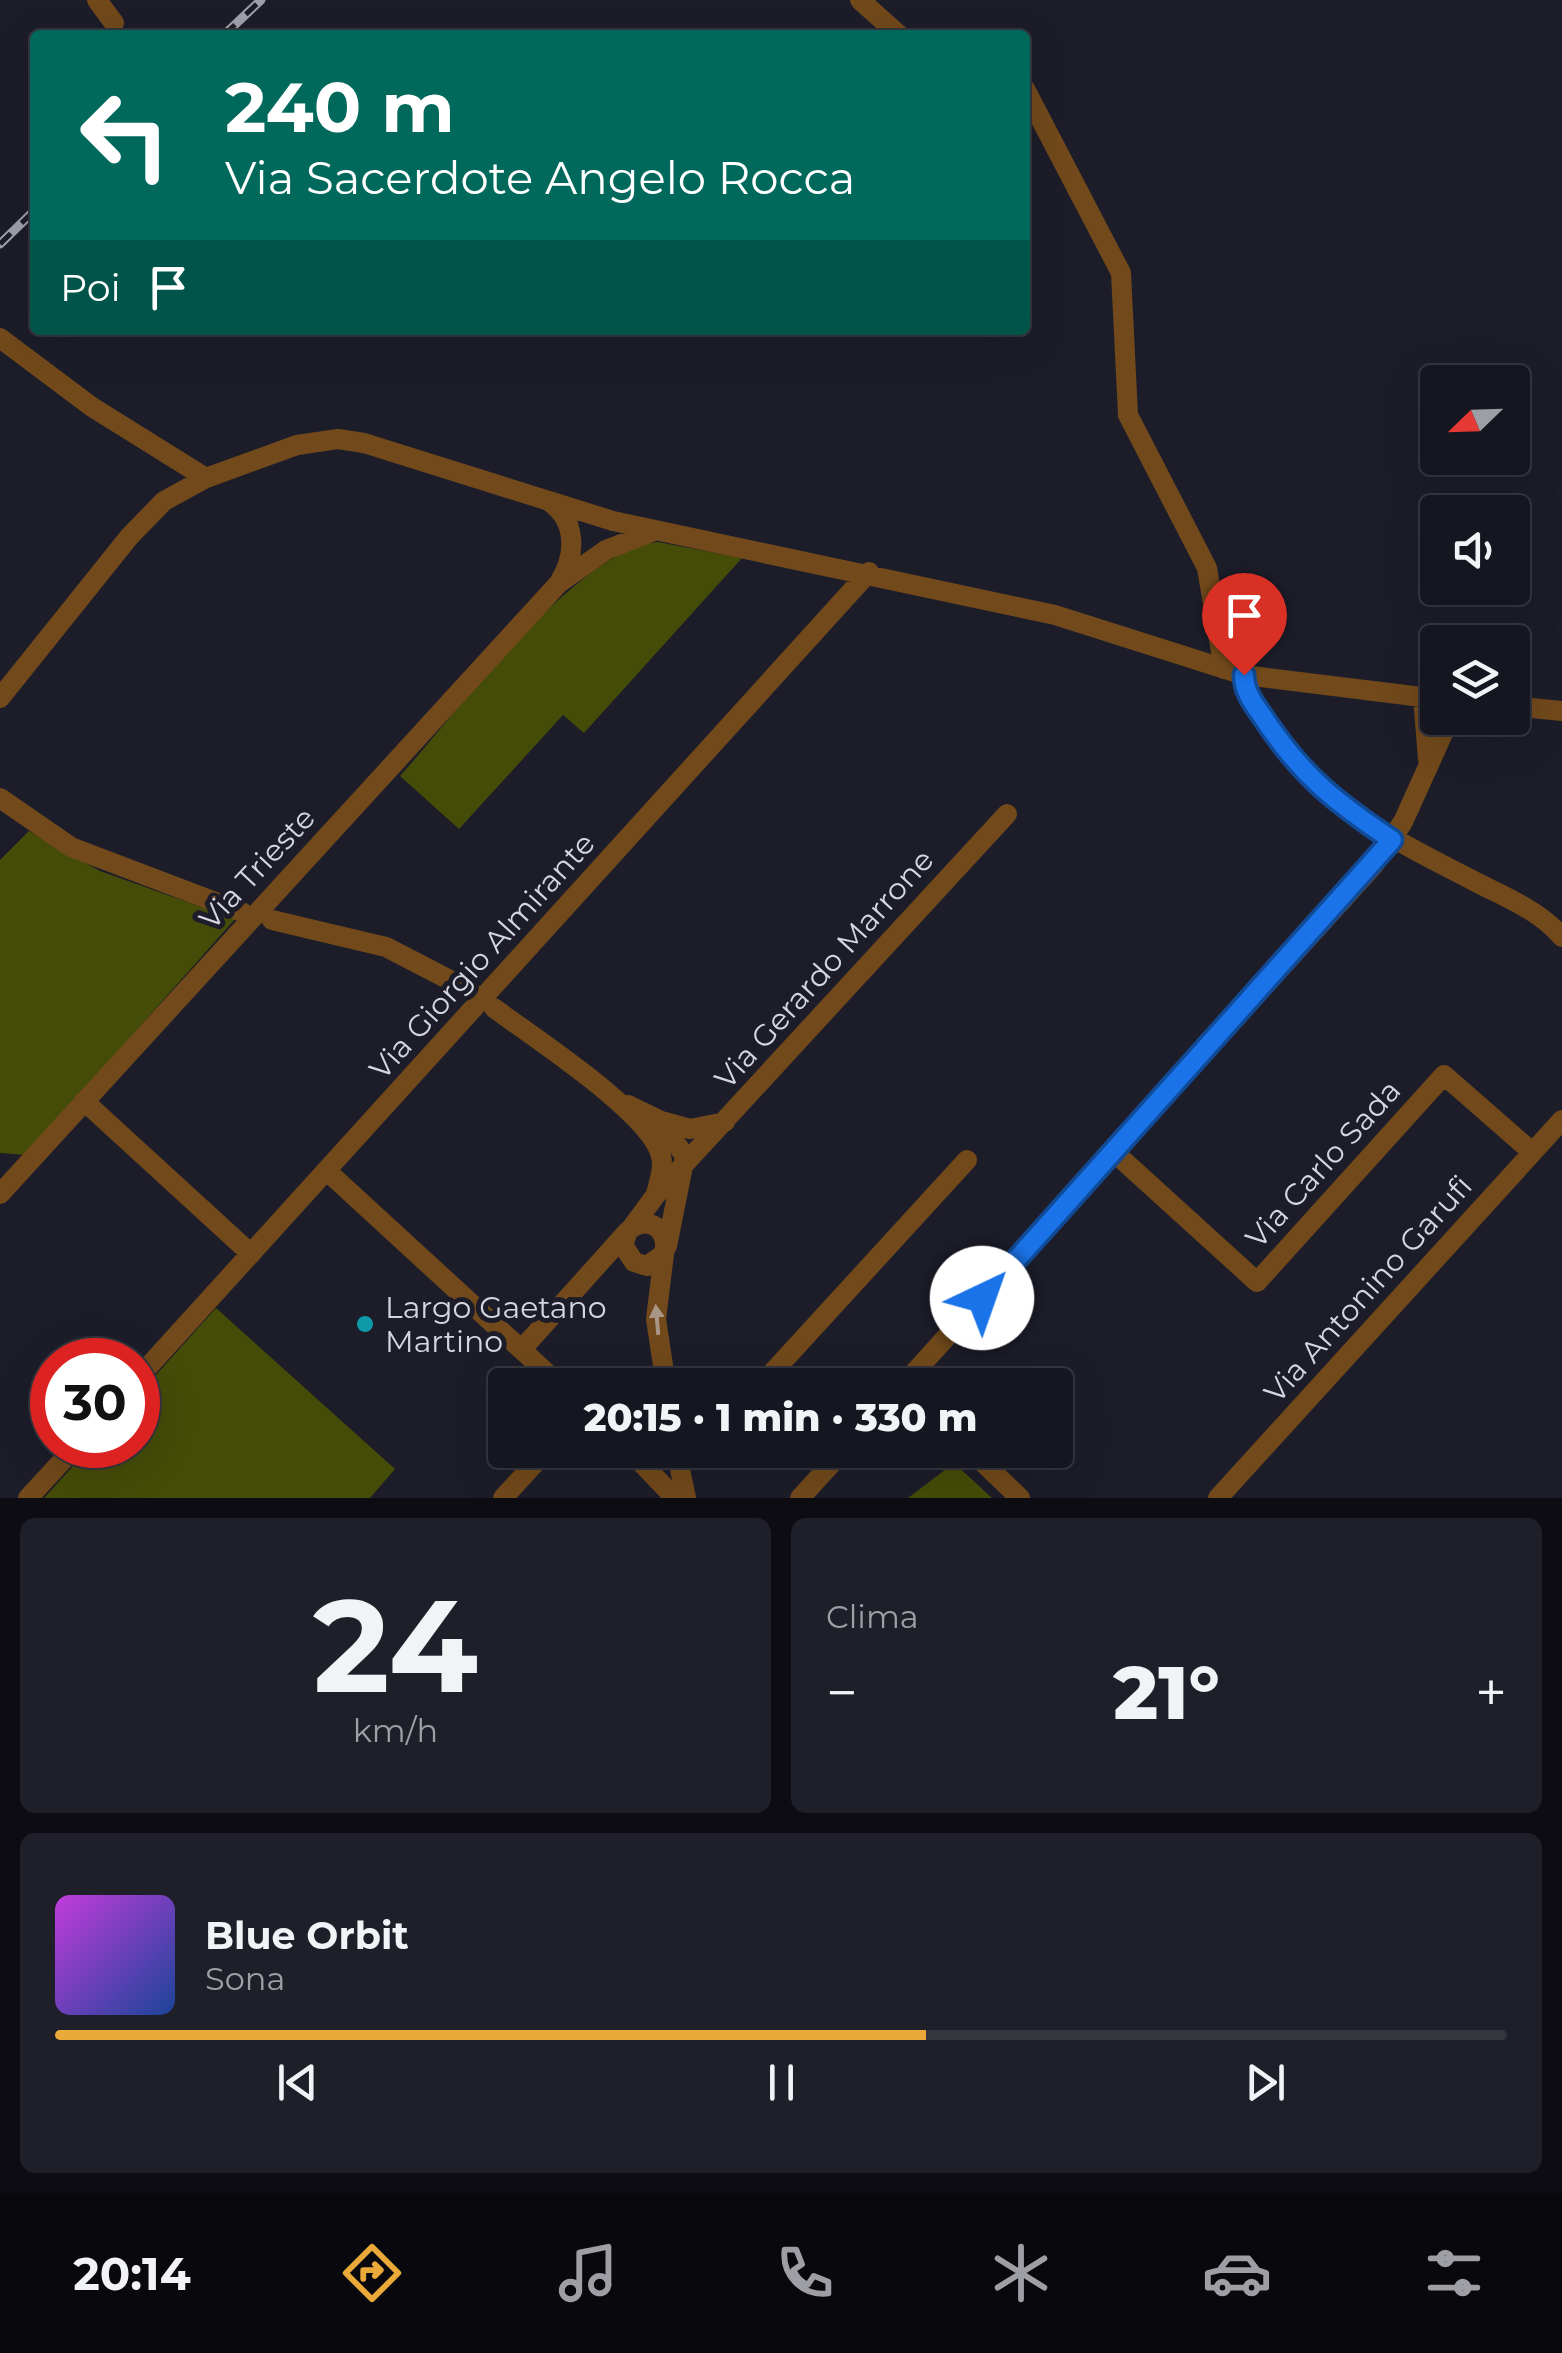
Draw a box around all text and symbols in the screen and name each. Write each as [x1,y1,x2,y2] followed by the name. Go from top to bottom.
[225,64,455,150] text: 240 m
[60,70,190,200] icon: left
[225,150,855,205] text: Via Sacerdote Angelo Rocca
[141,260,196,315] icon: arrive
[60,264,121,311] text: Poi
[1420,365,1530,475] north arrow
[1420,365,1530,735] map controls
[1420,495,1530,605] button: sound
[1202,573,1287,676] pin
[1217,588,1272,643] icon: arrive
[1420,625,1530,735] button: layers
[191,799,323,937] street label: Via Trieste
[362,825,602,1087] street label: Via Giorgio Almirante
[707,842,941,1096] street label: Via Gerardo Marrone
[1238,1072,1408,1256] street label: Via Carlo Sada
[1256,1168,1480,1410] street label: Via Antonino Garufi
[930,1246,1034,1350] position arrow
[385,1289,607,1360] place label: Largo Gaetano Martino
[649,1303,665,1335] one-way arrow
[354,1313,376,1335] marker: Largo Gaetano Martino
[30,1338,160,1468] speed limit sign: 30
[584,1394,977,1441] text: 20:15 · 1 min · 330 m
[313,1566,478,1725] text: 24
[826,1597,919,1636] text: Clima
[1113,1646,1220,1738] text: 21°
[826,1659,858,1726] text: −
[1475,1659,1507,1726] text: +
[353,1711,438,1750] text: km/h
[205,1912,409,1959] text: Blue Orbit
[205,1959,285,1998] text: Sona
[270,2055,325,2110] icon: previous
[754,2055,809,2110] icon: pause
[1238,2055,1293,2110] icon: next
[337,2238,407,2308] icon: directions
[553,2238,623,2308] icon: music
[770,2238,840,2308] icon: phone
[986,2238,1056,2308] icon: climate
[1202,2238,1272,2308] icon: car
[1419,2238,1489,2308] icon: filters
[73,2246,191,2301] text: 20:14

